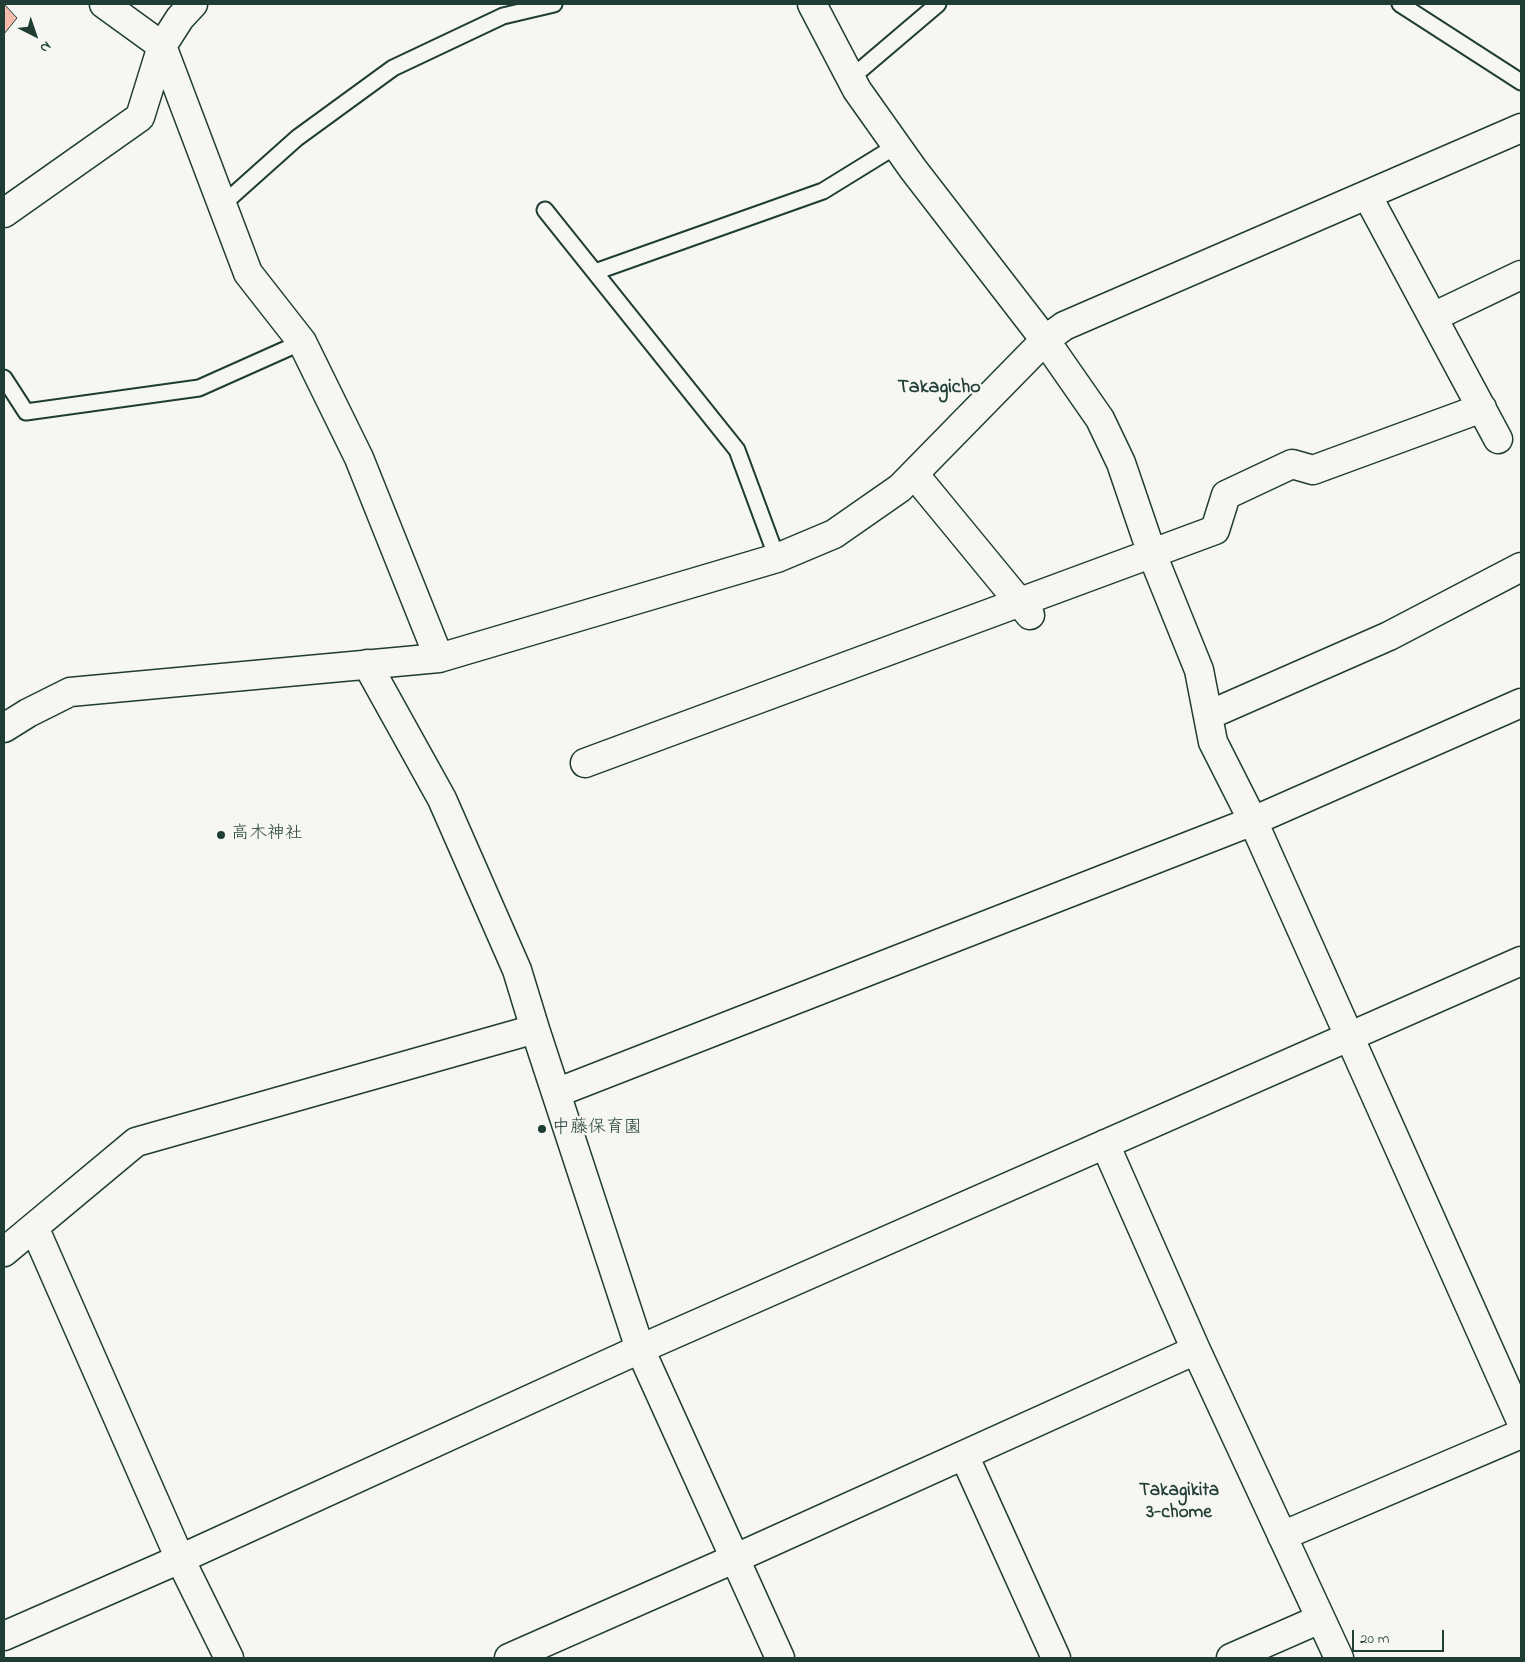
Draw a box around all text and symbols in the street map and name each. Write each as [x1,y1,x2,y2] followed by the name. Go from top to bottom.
[10,10,60,60] north arrow
[35,36,56,58] text: N
[897,377,981,401] district label: Takagicho
[231,824,303,846] place label: 高木神社
[215,829,227,841] marker: 高木神社
[552,1118,642,1140] place label: 中藤保育園
[536,1123,548,1135] marker: 中藤保育園
[1139,1481,1219,1525] district label: Takagikita 3-chome
[1355,1620,1448,1652] scale bar
[1360,1628,1389,1650] text: 20 m

